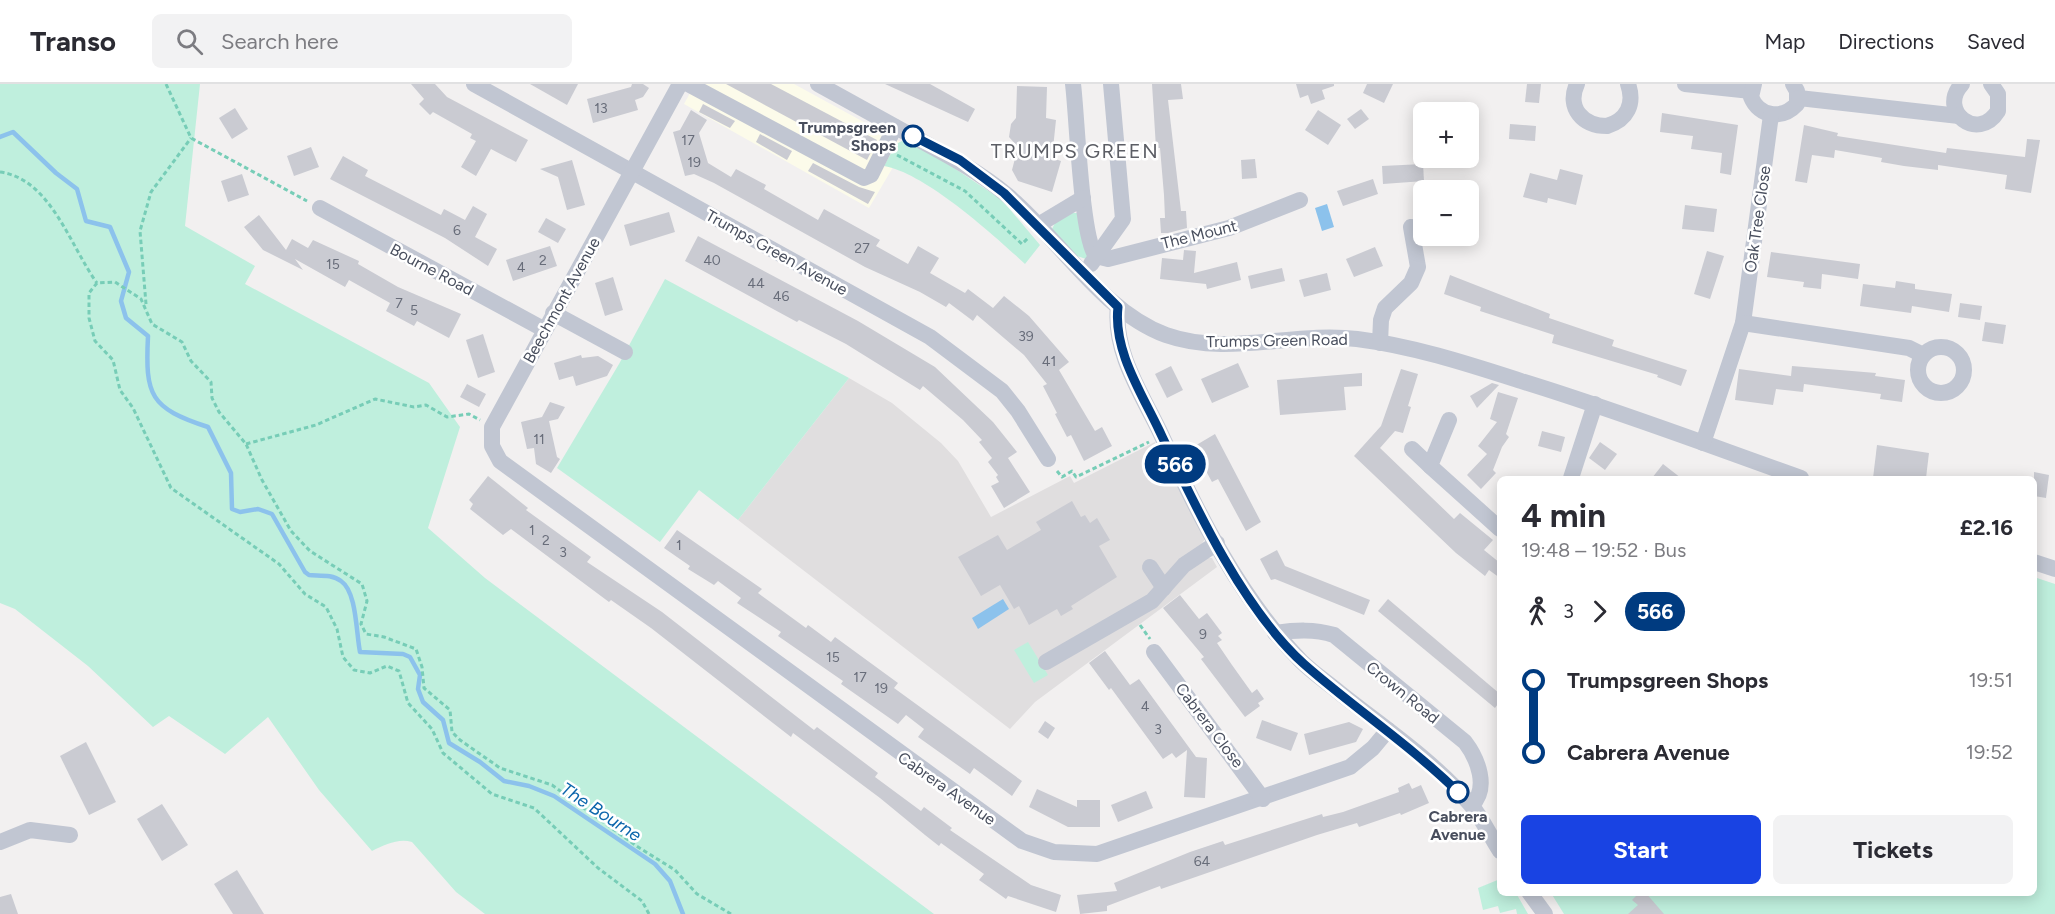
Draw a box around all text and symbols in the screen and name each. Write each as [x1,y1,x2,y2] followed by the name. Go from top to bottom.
[152,14,572,68] search box
[30,24,116,58] text: Transo
[173,25,206,58] icon: search
[221,28,339,55] text: Search here
[1764,29,1805,54] text: Map
[1838,29,1934,54] text: Directions
[1967,29,2025,54] text: Saved
[594,100,608,117] house number: 13
[1413,102,1479,246] map controls
[1413,102,1479,168] button: +
[799,118,897,155] place label: Trumpsgreen Shops
[902,125,924,147] marker: Trumpsgreen Shops
[681,132,695,149] house number: 17
[991,139,1159,163] district label: TRUMPS GREEN
[687,154,701,171] house number: 19
[1741,164,1774,274] street label: Oak Tree Close
[1413,180,1479,246] button: −
[703,206,851,299] street label: Trumps Green Avenue
[1159,216,1239,253] street label: The Mount
[453,222,461,239] house number: 6
[519,234,604,366] street label: Beechmont Avenue
[387,239,477,299] street label: Bourne Road
[854,240,870,257] house number: 27
[539,252,547,269] house number: 2
[703,252,721,269] house number: 40
[326,256,340,273] house number: 15
[517,259,526,276] house number: 4
[747,275,765,292] house number: 44
[773,288,789,305] house number: 46
[395,295,403,312] house number: 7
[410,302,418,319] house number: 5
[1018,328,1034,345] house number: 39
[1206,330,1348,351] street label: Trumps Green Road
[1042,353,1056,370] house number: 41
[533,431,545,448] house number: 11
[1140,444,1210,484] line badge: 566
[1157,452,1193,477] text: 566
[1521,496,1606,535] text: 4 min
[1960,514,2013,541] text: £2.16
[529,522,535,539] house number: 1
[542,532,550,549] house number: 2
[676,537,682,554] house number: 1
[1521,538,1686,562] text: 19:48 – 19:52 · Bus
[559,544,567,561] house number: 3
[1521,595,1554,628] icon: walk
[1583,595,1616,628] icon: forward
[1563,599,1574,623] text: 3
[1637,599,1673,624] text: 566
[1199,626,1207,643] house number: 9
[826,649,840,666] house number: 15
[1362,657,1443,728] street label: Crown Road
[1567,667,1768,694] text: Trumpsgreen Shops
[1969,668,2013,692] text: 19:51
[853,669,867,686] house number: 17
[1172,679,1248,772] street label: Cabrera Close
[874,680,888,697] house number: 19
[1141,698,1150,715] house number: 4
[1154,721,1162,738] house number: 3
[1567,739,1730,766] text: Cabrera Avenue
[1966,740,2013,764] text: 19:52
[894,748,999,829] street label: Cabrera Avenue
[557,778,646,846] water label: The Bourne
[1447,781,1469,803] marker: Cabrera Avenue
[1428,807,1488,844] place label: Cabrera Avenue
[1521,815,1761,884] button: Start
[1773,815,2013,884] button: Tickets
[1194,853,1211,870] house number: 64

